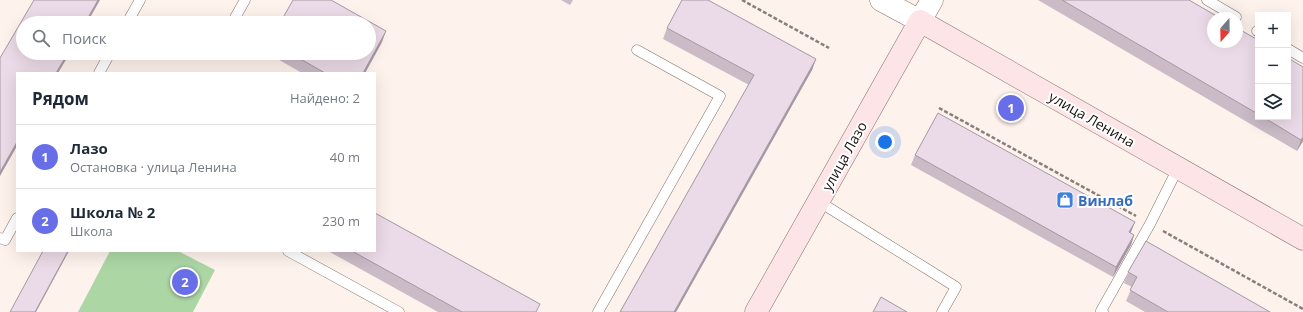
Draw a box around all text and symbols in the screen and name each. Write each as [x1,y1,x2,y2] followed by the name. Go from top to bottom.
[1207,12,1243,48] north arrow
[1255,12,1291,120] map controls
[1255,12,1291,48] button: +
[16,16,376,60] search box
[30,27,52,49] icon: search
[62,28,106,48] text: Поиск
[1255,48,1291,84] button: −
[1255,84,1291,120] button: layers
[32,87,89,110] text: Рядом
[1046,87,1138,151] street label: улица Ленина
[290,89,360,107] text: Найдено: 2
[998,93,1024,123] pin: 1
[817,118,871,194] street label: улица Лазо
[875,132,895,152] your location
[70,138,108,158] text: Лазо
[41,148,49,166] text: 1
[330,148,360,166] text: 40 m
[70,158,237,176] text: Остановка · улица Ленина
[1055,190,1075,210] shop icon: Винлаб
[1078,191,1133,210] place label: Винлаб
[70,202,155,222] text: Школа № 2
[41,212,49,230] text: 2
[322,212,360,230] text: 230 m
[70,222,113,240] text: Школа
[172,267,198,297] pin: 2

